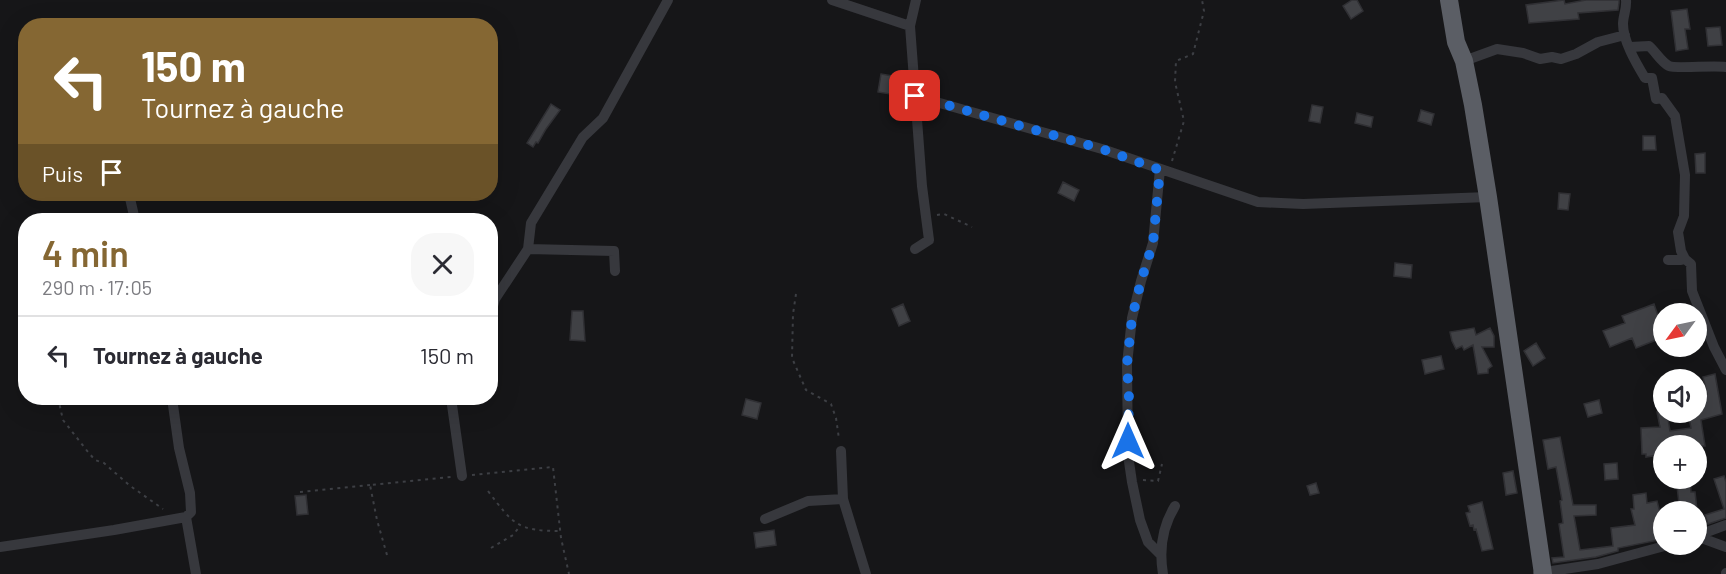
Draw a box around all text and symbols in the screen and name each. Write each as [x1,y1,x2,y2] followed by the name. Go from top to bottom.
[141,40,246,90] text: 150 m
[42,42,120,120] icon: left
[889,70,940,121] pin
[898,79,931,112] icon: arrive
[141,91,344,123] text: Tournez à gauche
[95,156,128,189] icon: arrive
[42,160,83,186] text: Puis
[42,231,129,274] text: 4 min
[411,233,474,296] button: close
[42,275,152,299] text: 290 m · 17:05
[1653,303,1707,357] north arrow
[1653,303,1707,555] map controls
[42,339,75,372] icon: left
[93,342,263,368] text: Tournez à gauche
[420,342,474,368] text: 150 m
[1653,369,1707,423] button: sound
[1096,409,1160,473] position arrow
[1653,435,1707,489] button: +
[1653,501,1707,555] button: −

